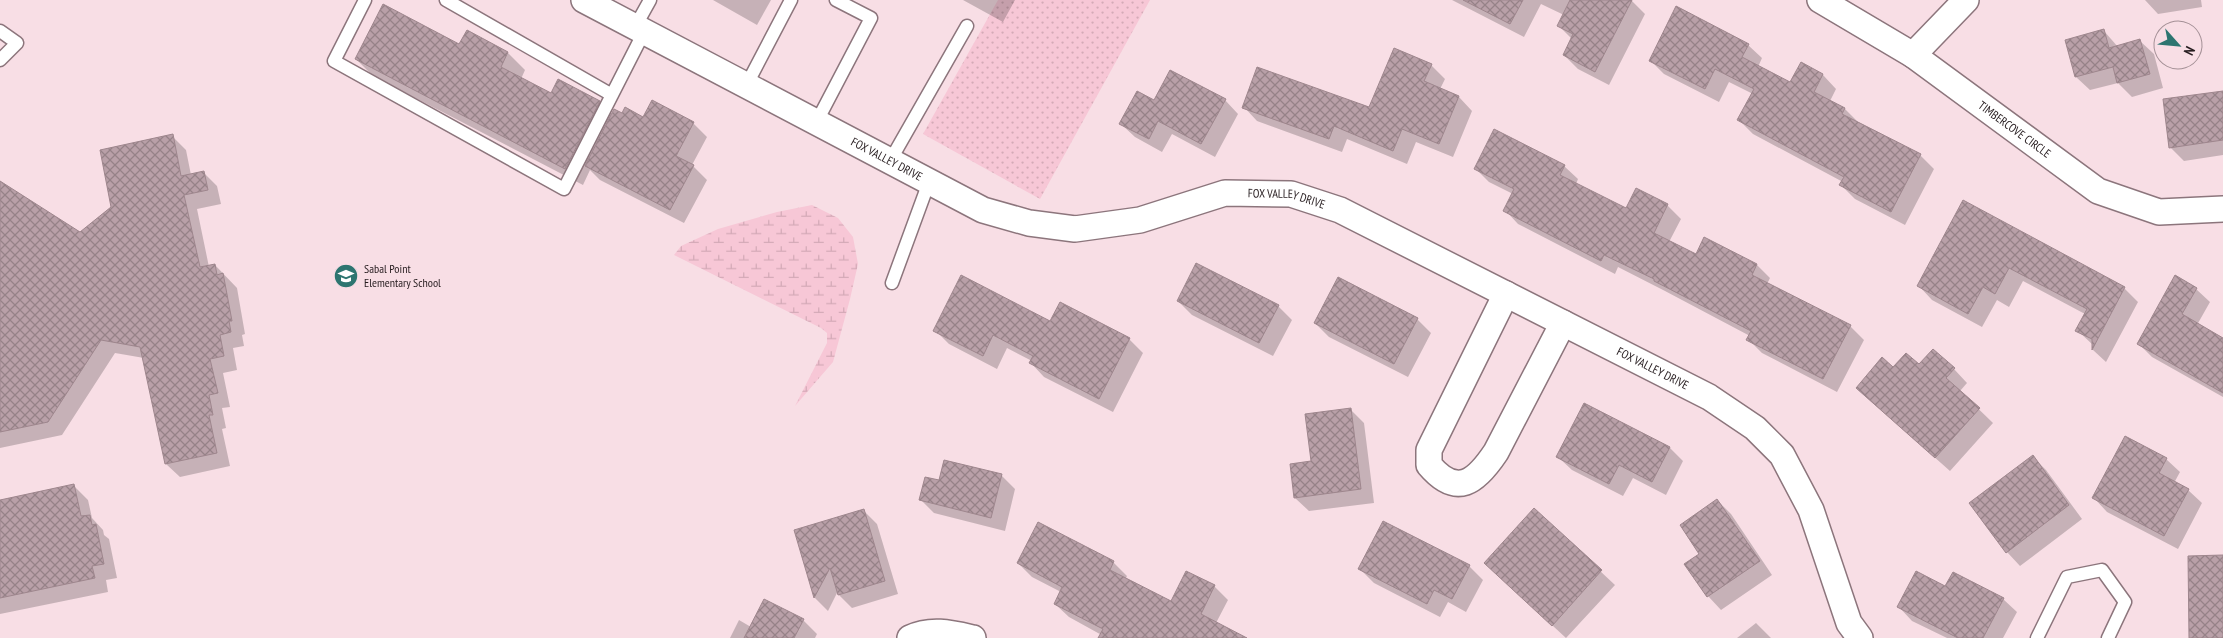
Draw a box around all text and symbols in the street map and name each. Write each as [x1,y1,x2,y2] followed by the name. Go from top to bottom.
[2153,20,2203,70] north arrow
[2180,43,2199,58] text: N
[1976,98,2054,161] street label: TIMBERCOVE CIRCLE
[849,134,925,184] street label: FOX VALLEY DRIVE
[1248,185,1327,212] street label: FOX VALLEY DRIVE
[364,261,441,290] place label: Sabal Point Elementary School
[333,263,359,289] school or university icon: Sabal Point Elementary School
[1614,344,1691,392] street label: FOX VALLEY DRIVE

